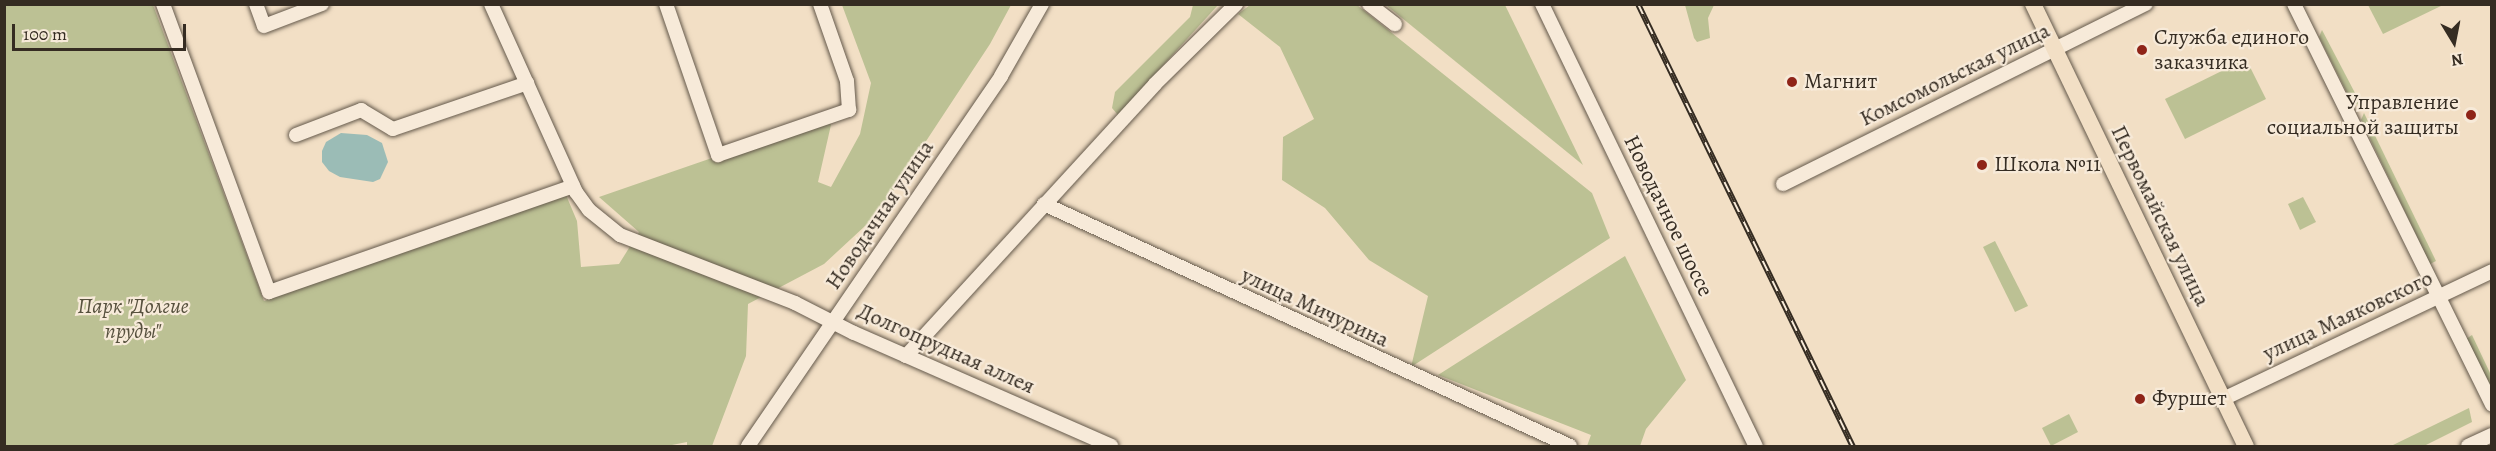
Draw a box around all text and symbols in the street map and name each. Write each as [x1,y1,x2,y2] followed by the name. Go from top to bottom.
[15,12,189,50] scale bar
[2424,12,2484,72] north arrow
[1856,18,2054,132] street label: Комсомольская улица
[23,22,67,46] text: 100 m
[2154,24,2309,76] place label: Служба единого заказчика
[2135,43,2149,57] marker: Служба единого заказчика
[2449,48,2465,72] text: N
[1804,69,1877,95] place label: Магнит
[1785,75,1799,89] marker: Магнит
[2267,89,2459,140] place label: Управление социальной защиты
[2464,108,2478,122] marker: Управление социальной защиты
[2105,121,2215,311] street label: Первомайская улица
[1618,131,1718,301] street label: Новодачное шоссе
[820,135,940,295] street label: Новодачная улица
[1994,152,2101,178] place label: Школа №11
[1975,158,1989,172] marker: Школа №11
[1237,262,1393,354] street label: улица Мичурина
[2259,265,2437,367] street label: улица Маяковского
[77,293,189,344] park label: Парк "Долгие пруды"
[853,298,1039,400] street label: Долгопрудная аллея
[2152,386,2227,412] place label: Фуршет
[2133,392,2147,406] marker: Фуршет

